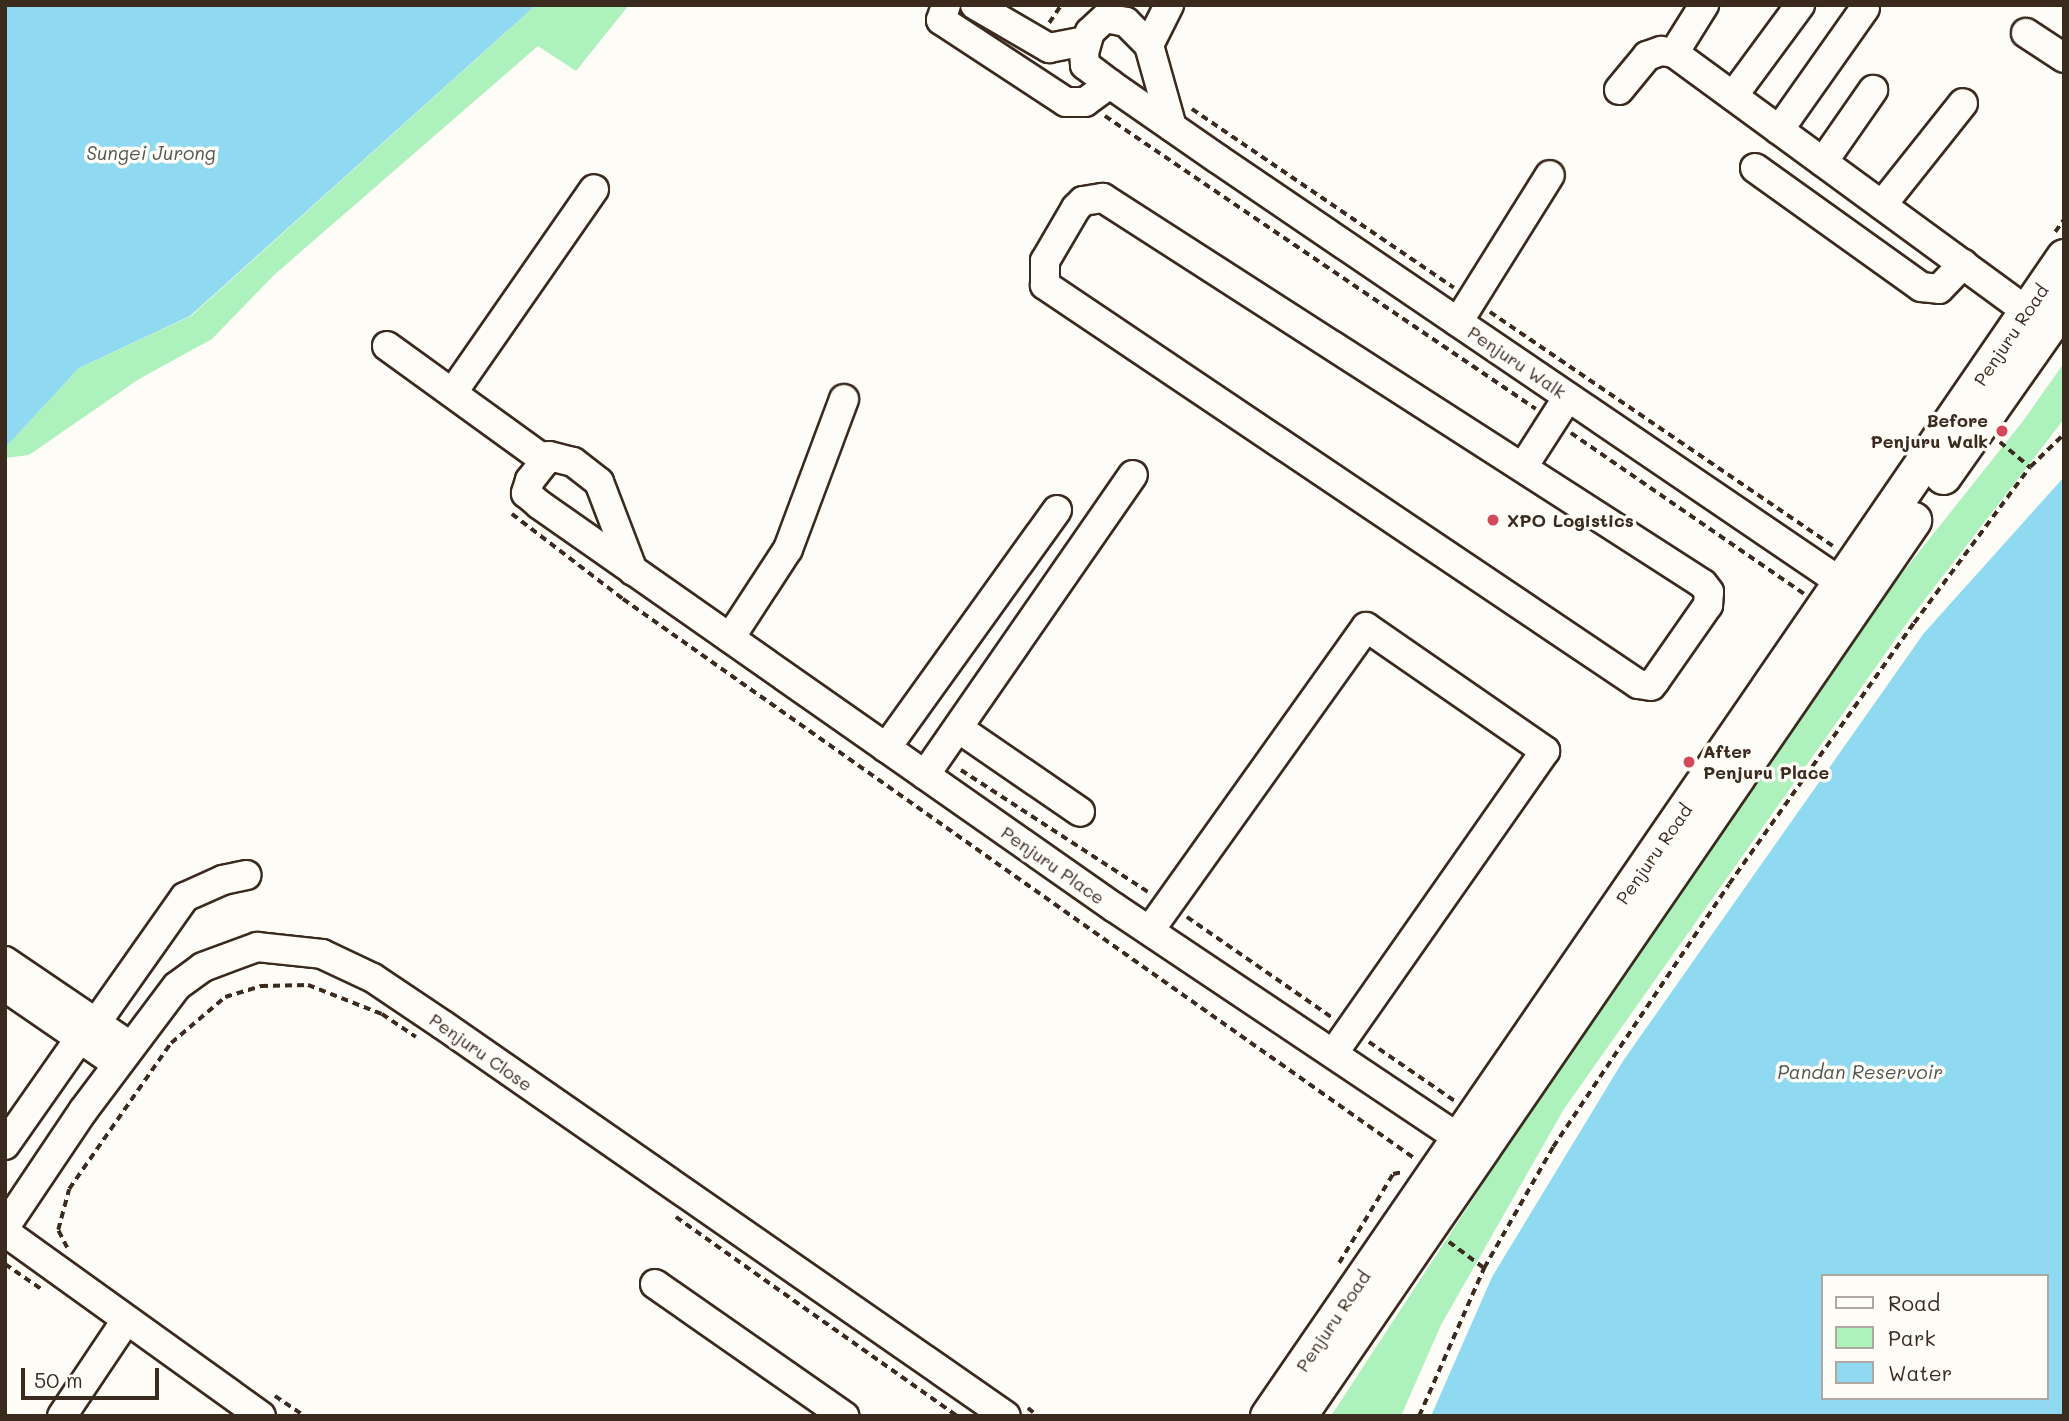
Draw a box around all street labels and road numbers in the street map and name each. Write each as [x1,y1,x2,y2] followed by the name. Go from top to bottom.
[1969,280,2053,390] street label: Penjuru Road
[1464,321,1570,403] street label: Penjuru Walk
[1611,800,1697,908] street label: Penjuru Road
[997,821,1109,909] street label: Penjuru Place
[425,1009,537,1095] street label: Penjuru Close
[1291,1266,1375,1376] street label: Penjuru Road

